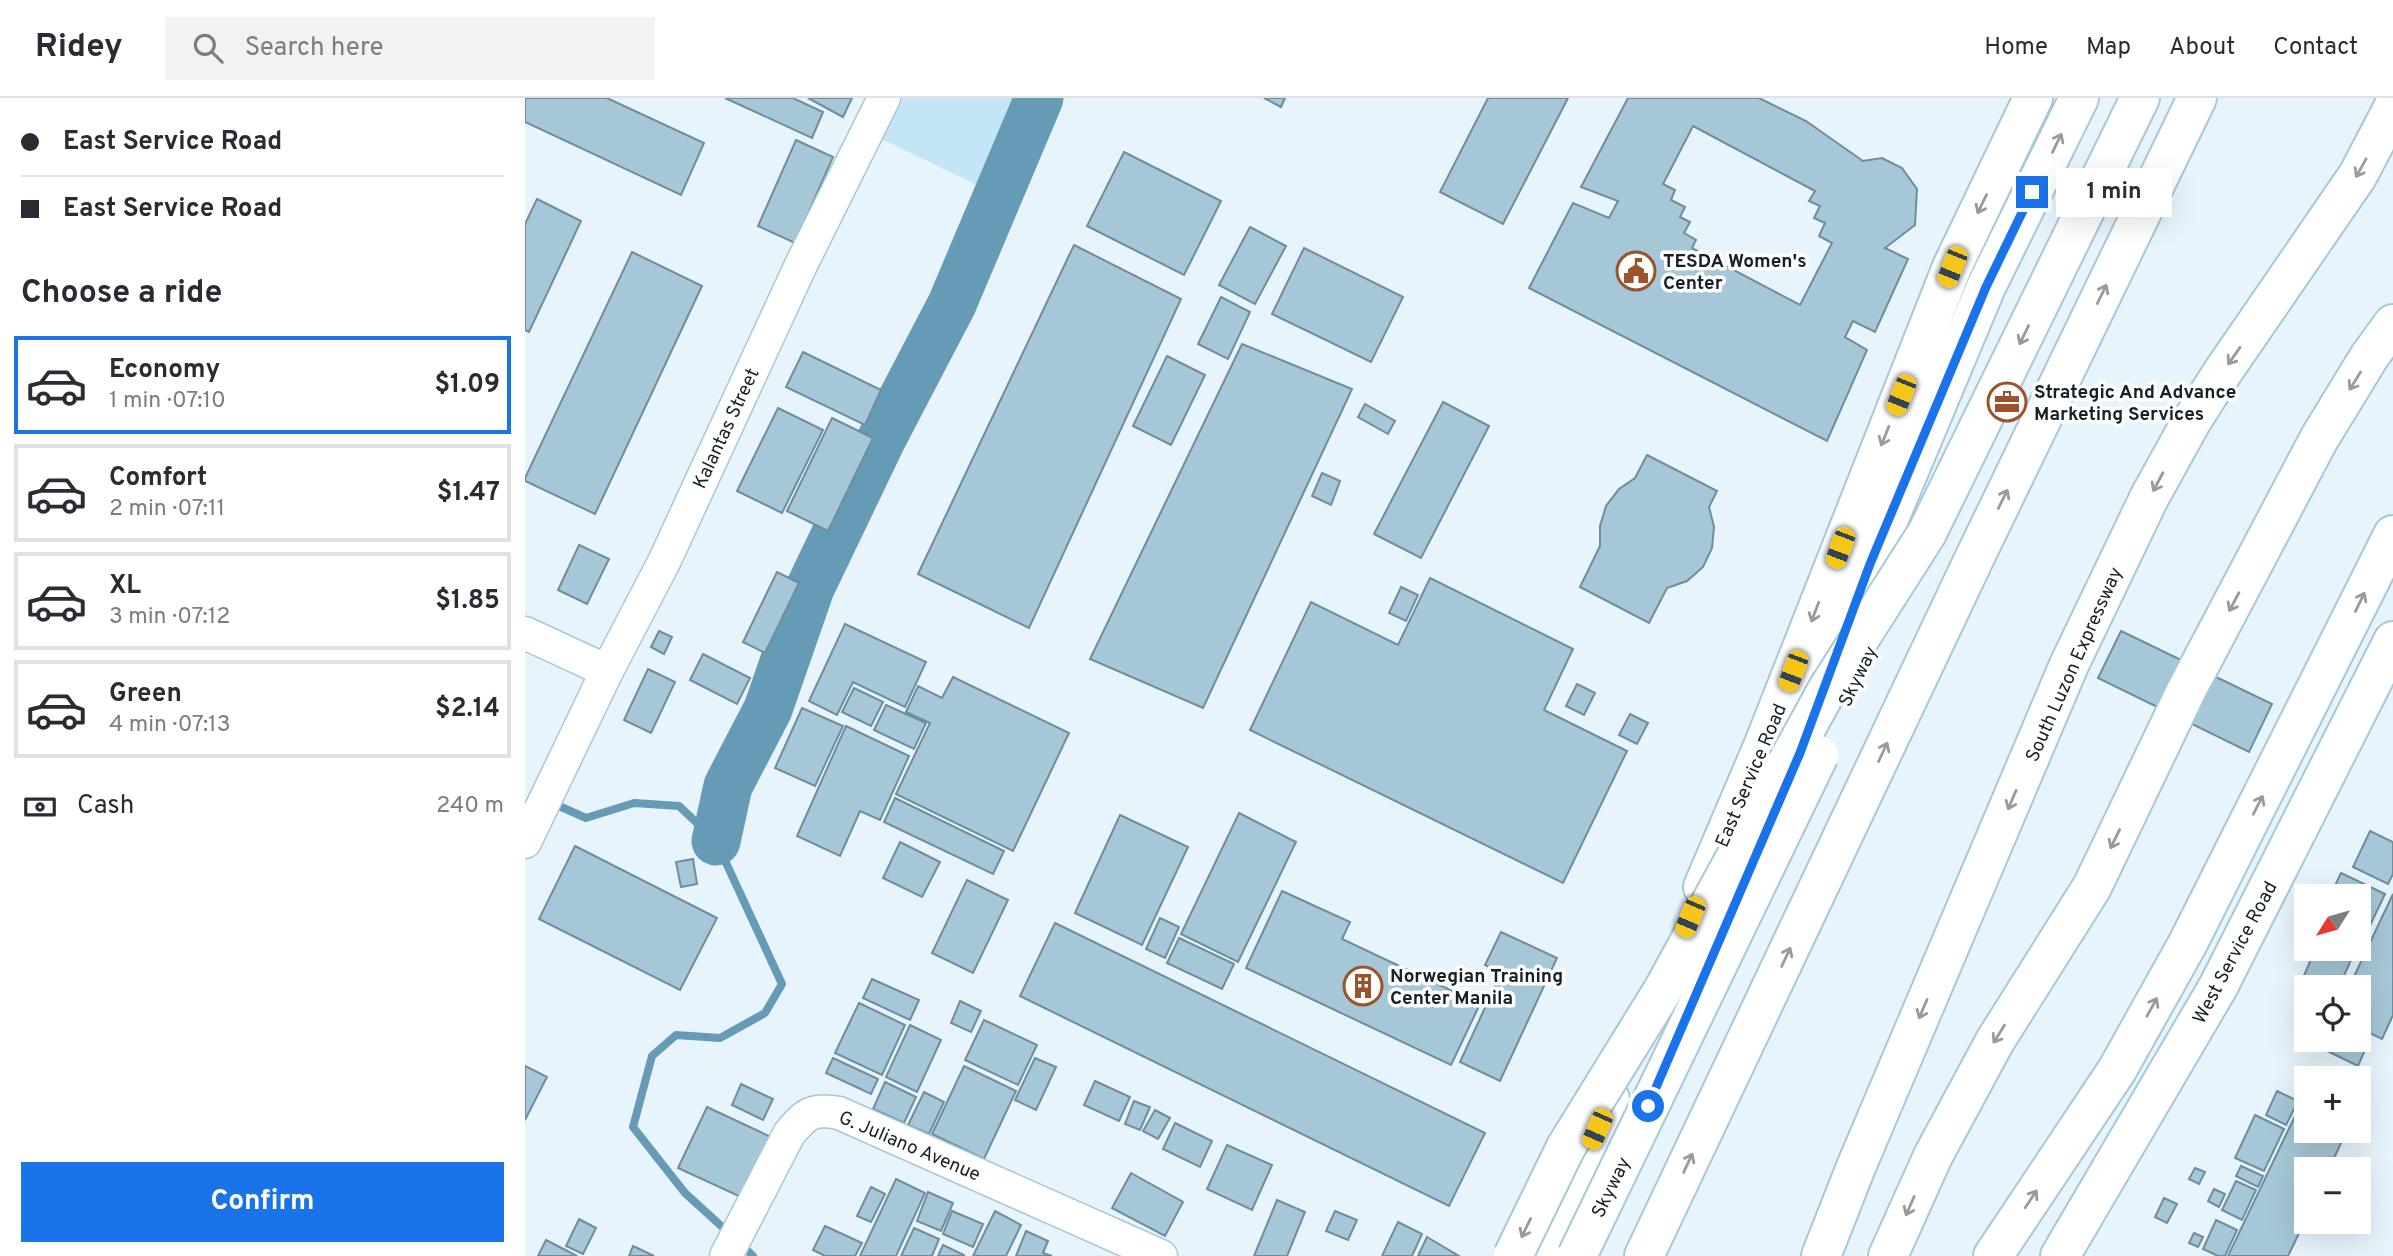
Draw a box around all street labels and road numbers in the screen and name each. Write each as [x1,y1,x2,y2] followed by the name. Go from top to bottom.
[688,365,765,493] street label: Kalantas Street
[2021,564,2129,766] street label: South Luzon Expressway
[1834,643,1884,711] street label: Skyway
[1711,700,1793,851] street label: East Service Road
[2188,878,2283,1028] street label: West Service Road
[835,1106,984,1188] street label: G. Juliano Avenue
[1587,1154,1637,1222] street label: Skyway

